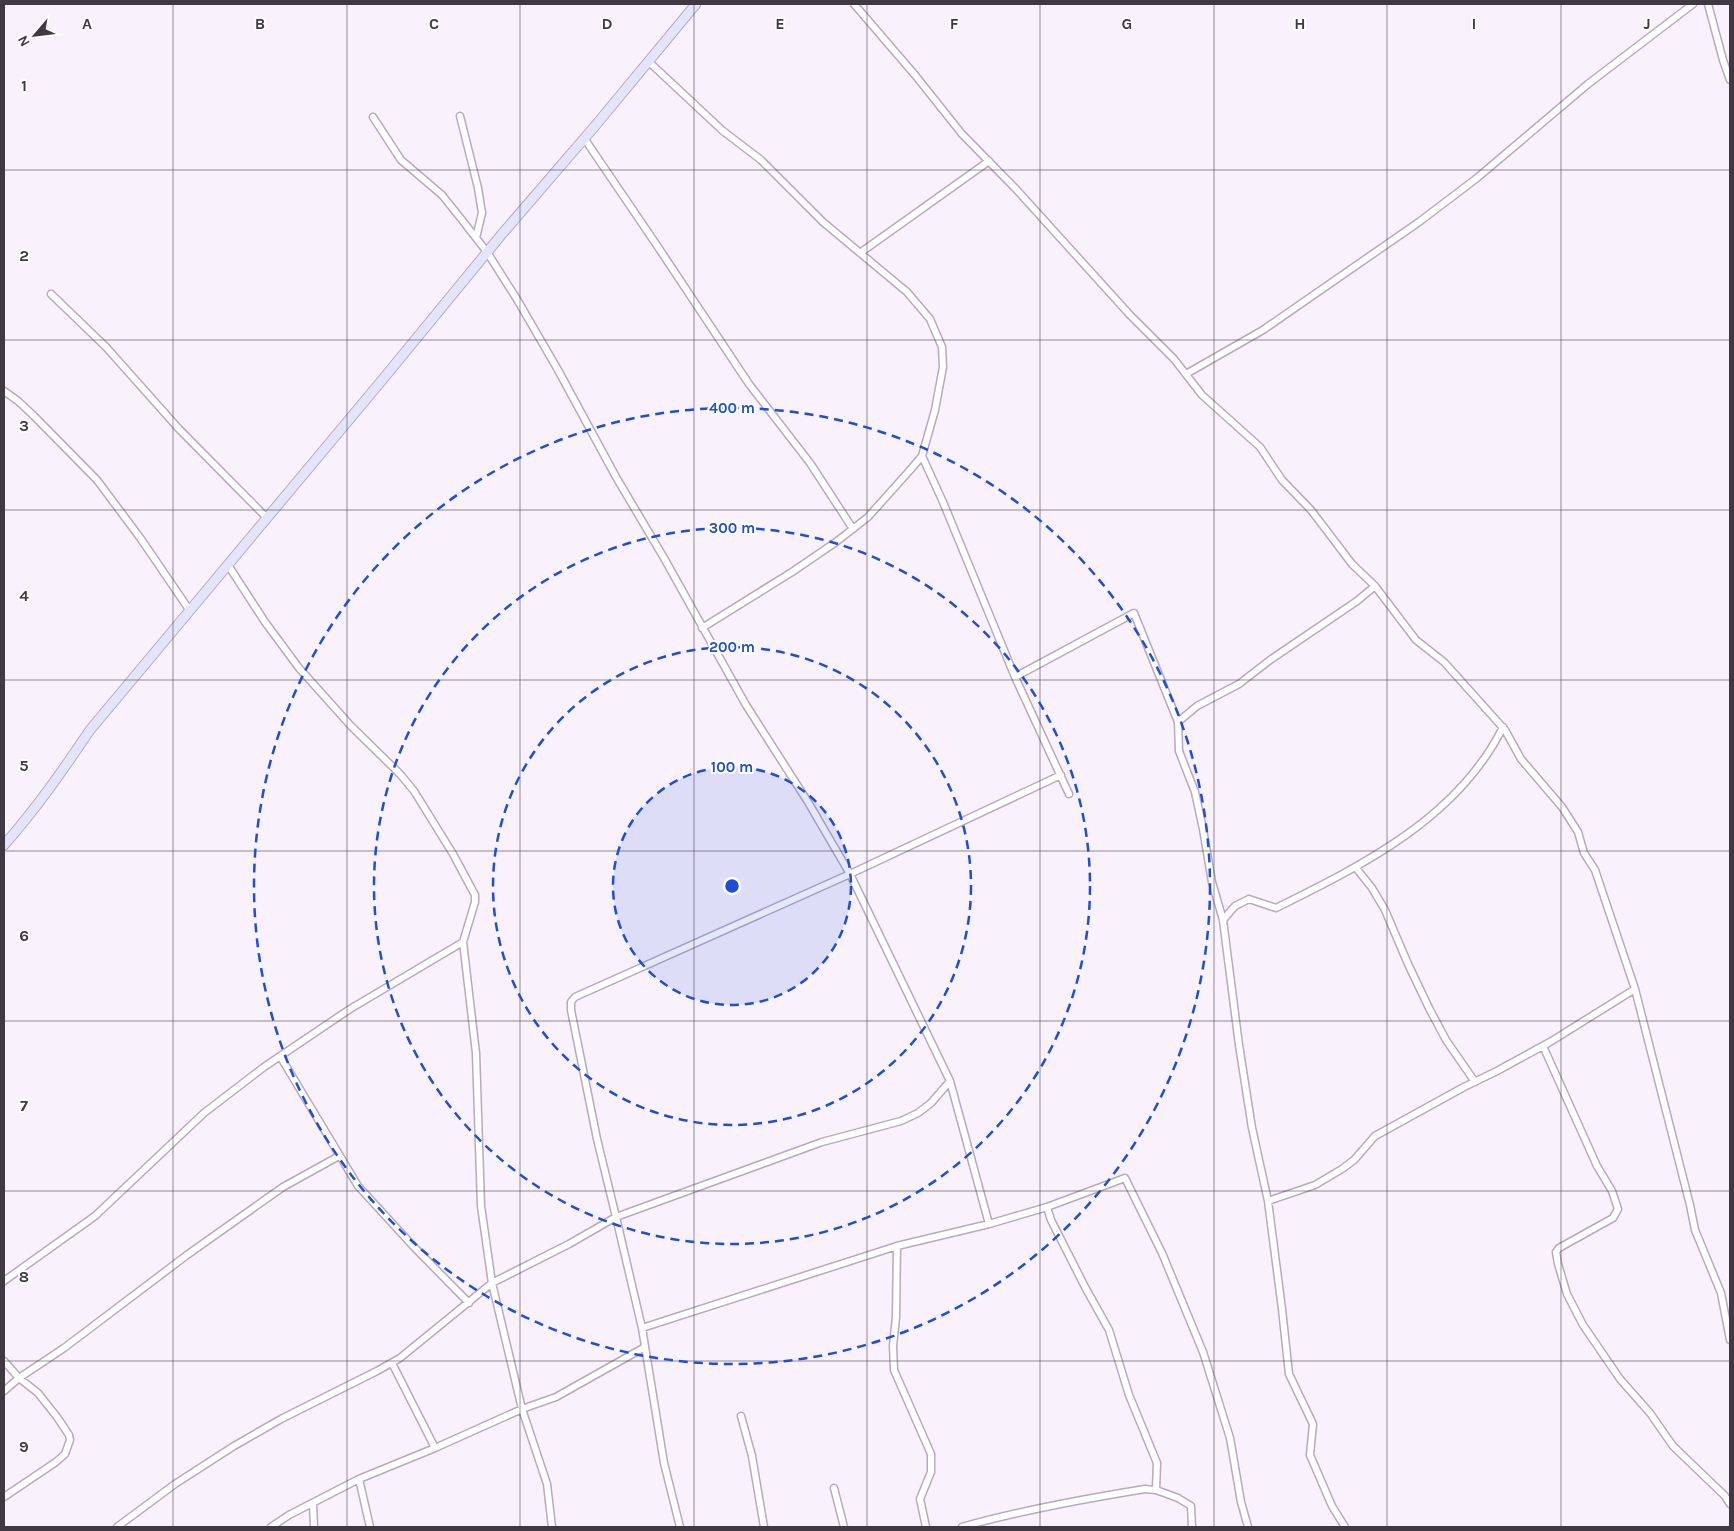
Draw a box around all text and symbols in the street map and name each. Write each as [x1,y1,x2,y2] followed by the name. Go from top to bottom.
[10,10,60,60] north arrow
[82,14,92,33] text: A
[255,14,265,33] text: B
[429,14,439,33] text: C
[602,14,613,33] text: D
[775,14,785,33] text: E
[950,14,959,33] text: F
[1122,14,1132,33] text: G
[1294,14,1306,33] text: H
[1472,14,1476,33] text: I
[1643,14,1651,33] text: J
[14,32,34,49] text: N
[21,76,27,95] text: 1
[19,246,29,265] text: 2
[709,399,755,417] text: 400 m
[19,416,29,435] text: 3
[709,519,755,537] text: 300 m
[19,586,29,605] text: 4
[709,638,755,656] text: 200 m
[19,756,29,775] text: 5
[711,758,753,776] text: 100 m
[723,877,741,895] centre of rings
[19,926,29,945] text: 6
[20,1096,28,1115] text: 7
[19,1267,29,1286] text: 8
[19,1437,29,1456] text: 9

